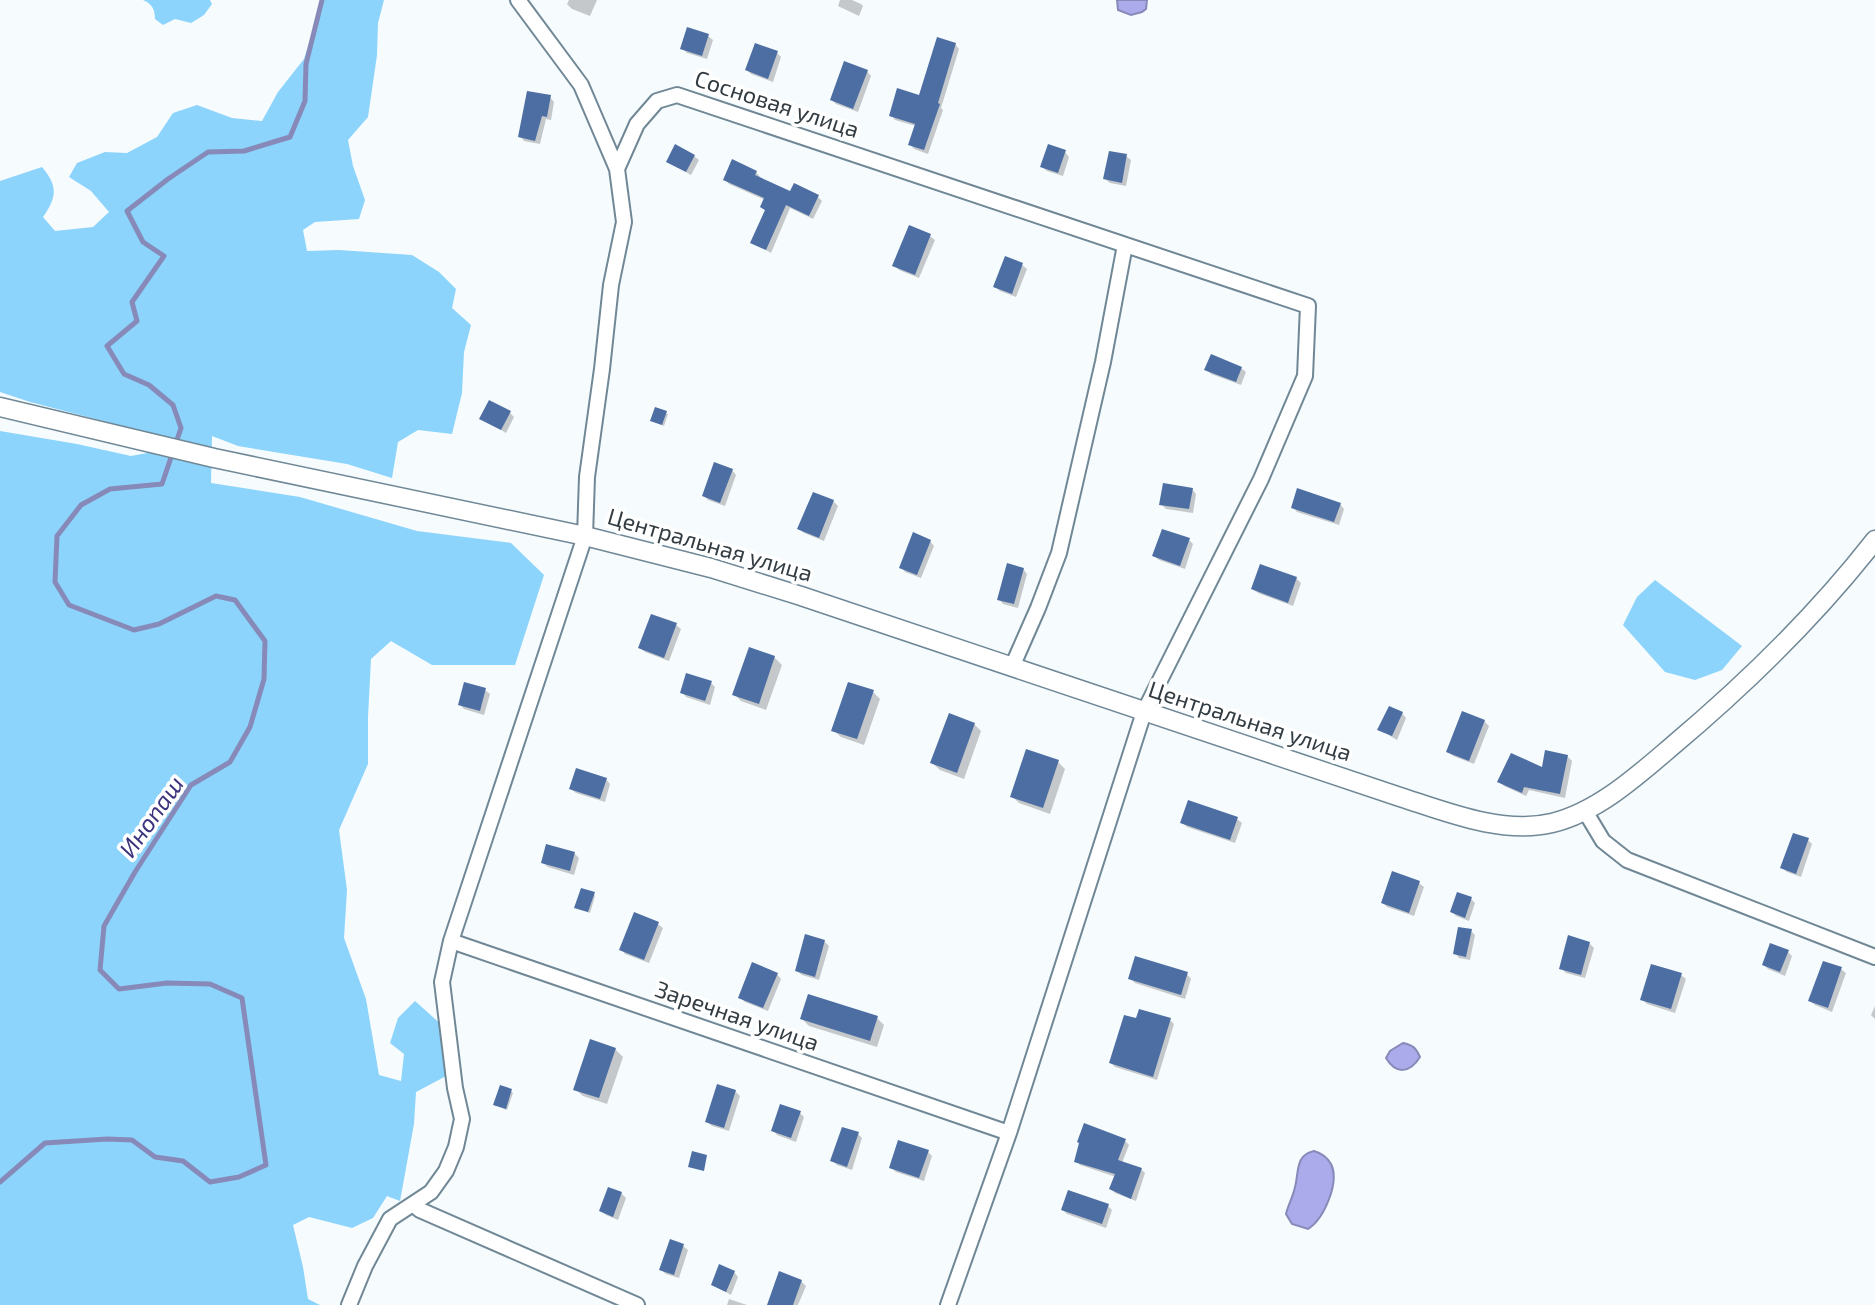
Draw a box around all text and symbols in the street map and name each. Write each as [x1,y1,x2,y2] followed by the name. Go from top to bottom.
[691,63,863,144] street label: Сосновая улица
[604,501,816,588] street label: Центральная улица
[1145,674,1355,767] street label: Центральная улица
[112,770,189,862] water label: Инопаш
[651,974,823,1057] street label: Заречная улица

